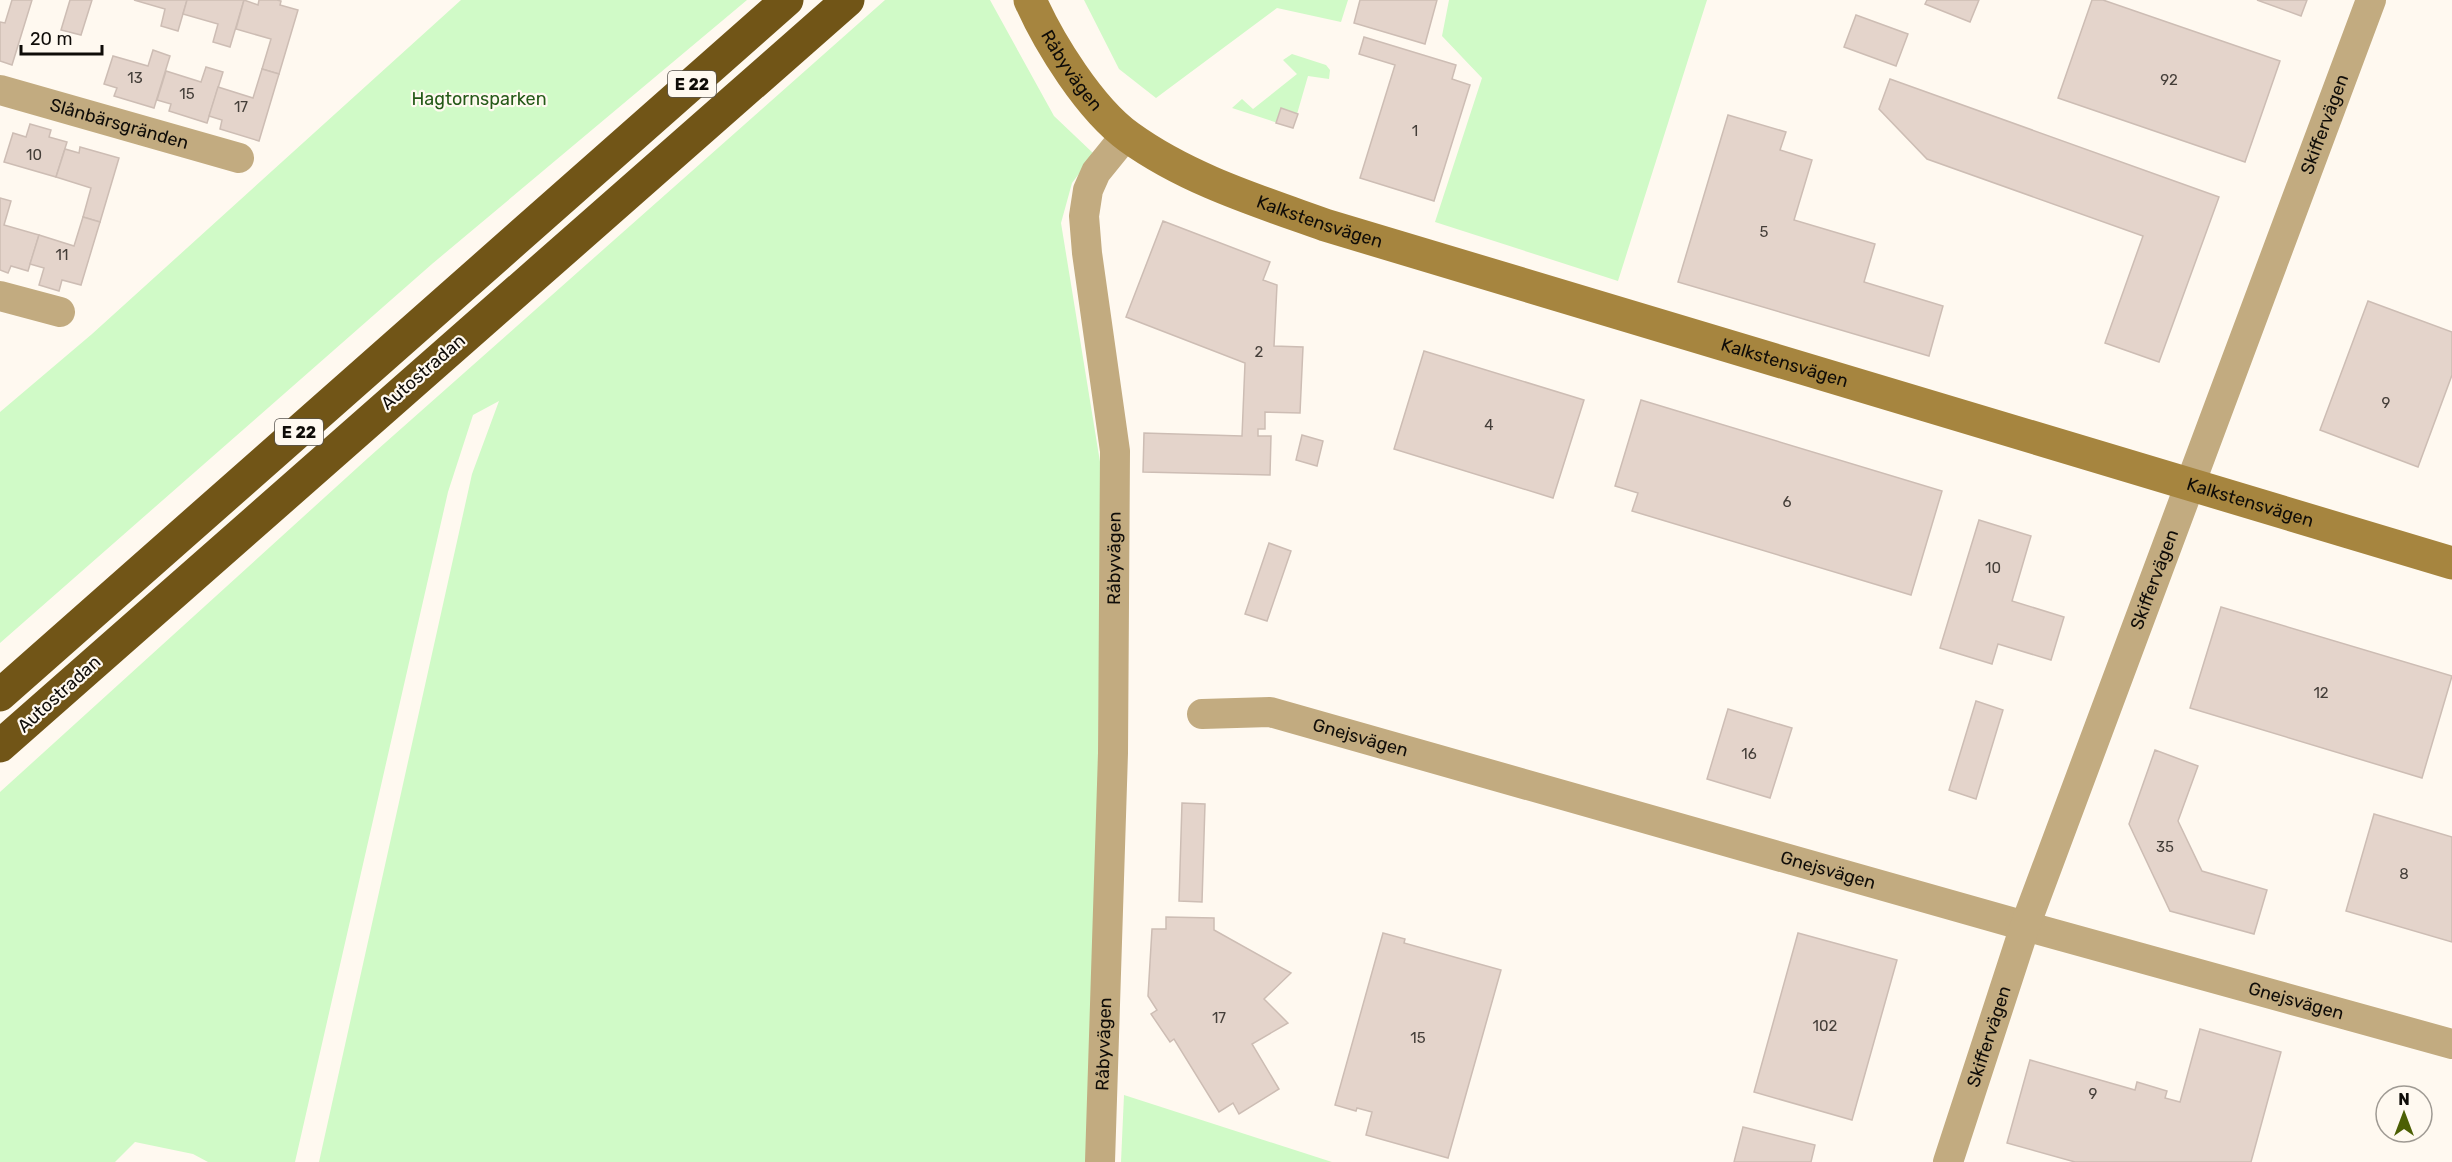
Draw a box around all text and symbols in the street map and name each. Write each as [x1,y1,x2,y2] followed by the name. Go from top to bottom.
[21,18,102,56] scale bar
[1036,26,1107,116] street label: Råbyvägen
[30,28,72,50] text: 20 m
[127,69,143,87] house number: 13
[668,71,716,97] road number: E 22
[2160,71,2178,89] house number: 92
[2296,71,2353,178] street label: Skiffervägen
[179,85,195,103] house number: 15
[411,88,547,110] park label: Hagtornsparken
[47,94,191,154] street label: Slånbärsgränden
[234,98,248,116] house number: 17
[1412,122,1418,140] house number: 1
[26,146,42,164] house number: 10
[1253,191,1385,253] street label: Kalkstensvägen
[1760,223,1769,241] house number: 5
[56,246,68,264] house number: 11
[376,329,470,415] street label: Autostradan
[1718,333,1851,392] street label: Kalkstensvägen
[1255,343,1264,361] house number: 2
[2382,394,2391,412] house number: 9
[1484,416,1494,434] house number: 4
[275,419,323,445] road number: E 22
[2184,473,2316,532] street label: Kalkstensvägen
[1782,493,1792,511] house number: 6
[1103,511,1126,605] street label: Råbyvägen
[2126,526,2183,633] street label: Skiffervägen
[1985,559,2001,577] house number: 10
[13,651,105,737] street label: Autostradan
[2313,684,2329,702] house number: 12
[1310,714,1411,762] street label: Gnejsvägen
[1741,745,1757,763] house number: 16
[2156,838,2174,856] house number: 35
[1778,846,1878,894] street label: Gnejsvägen
[2399,865,2409,883] house number: 8
[2246,977,2346,1025] street label: Gnejsvägen
[1962,983,2016,1090] street label: Skiffervägen
[1091,997,1116,1091] street label: Råbyvägen
[1212,1009,1226,1027] house number: 17
[1813,1017,1838,1035] house number: 102
[1410,1029,1426,1047] house number: 15
[2374,1084,2434,1144] north arrow
[2089,1085,2098,1103] house number: 9
[2398,1090,2410,1109] text: N

